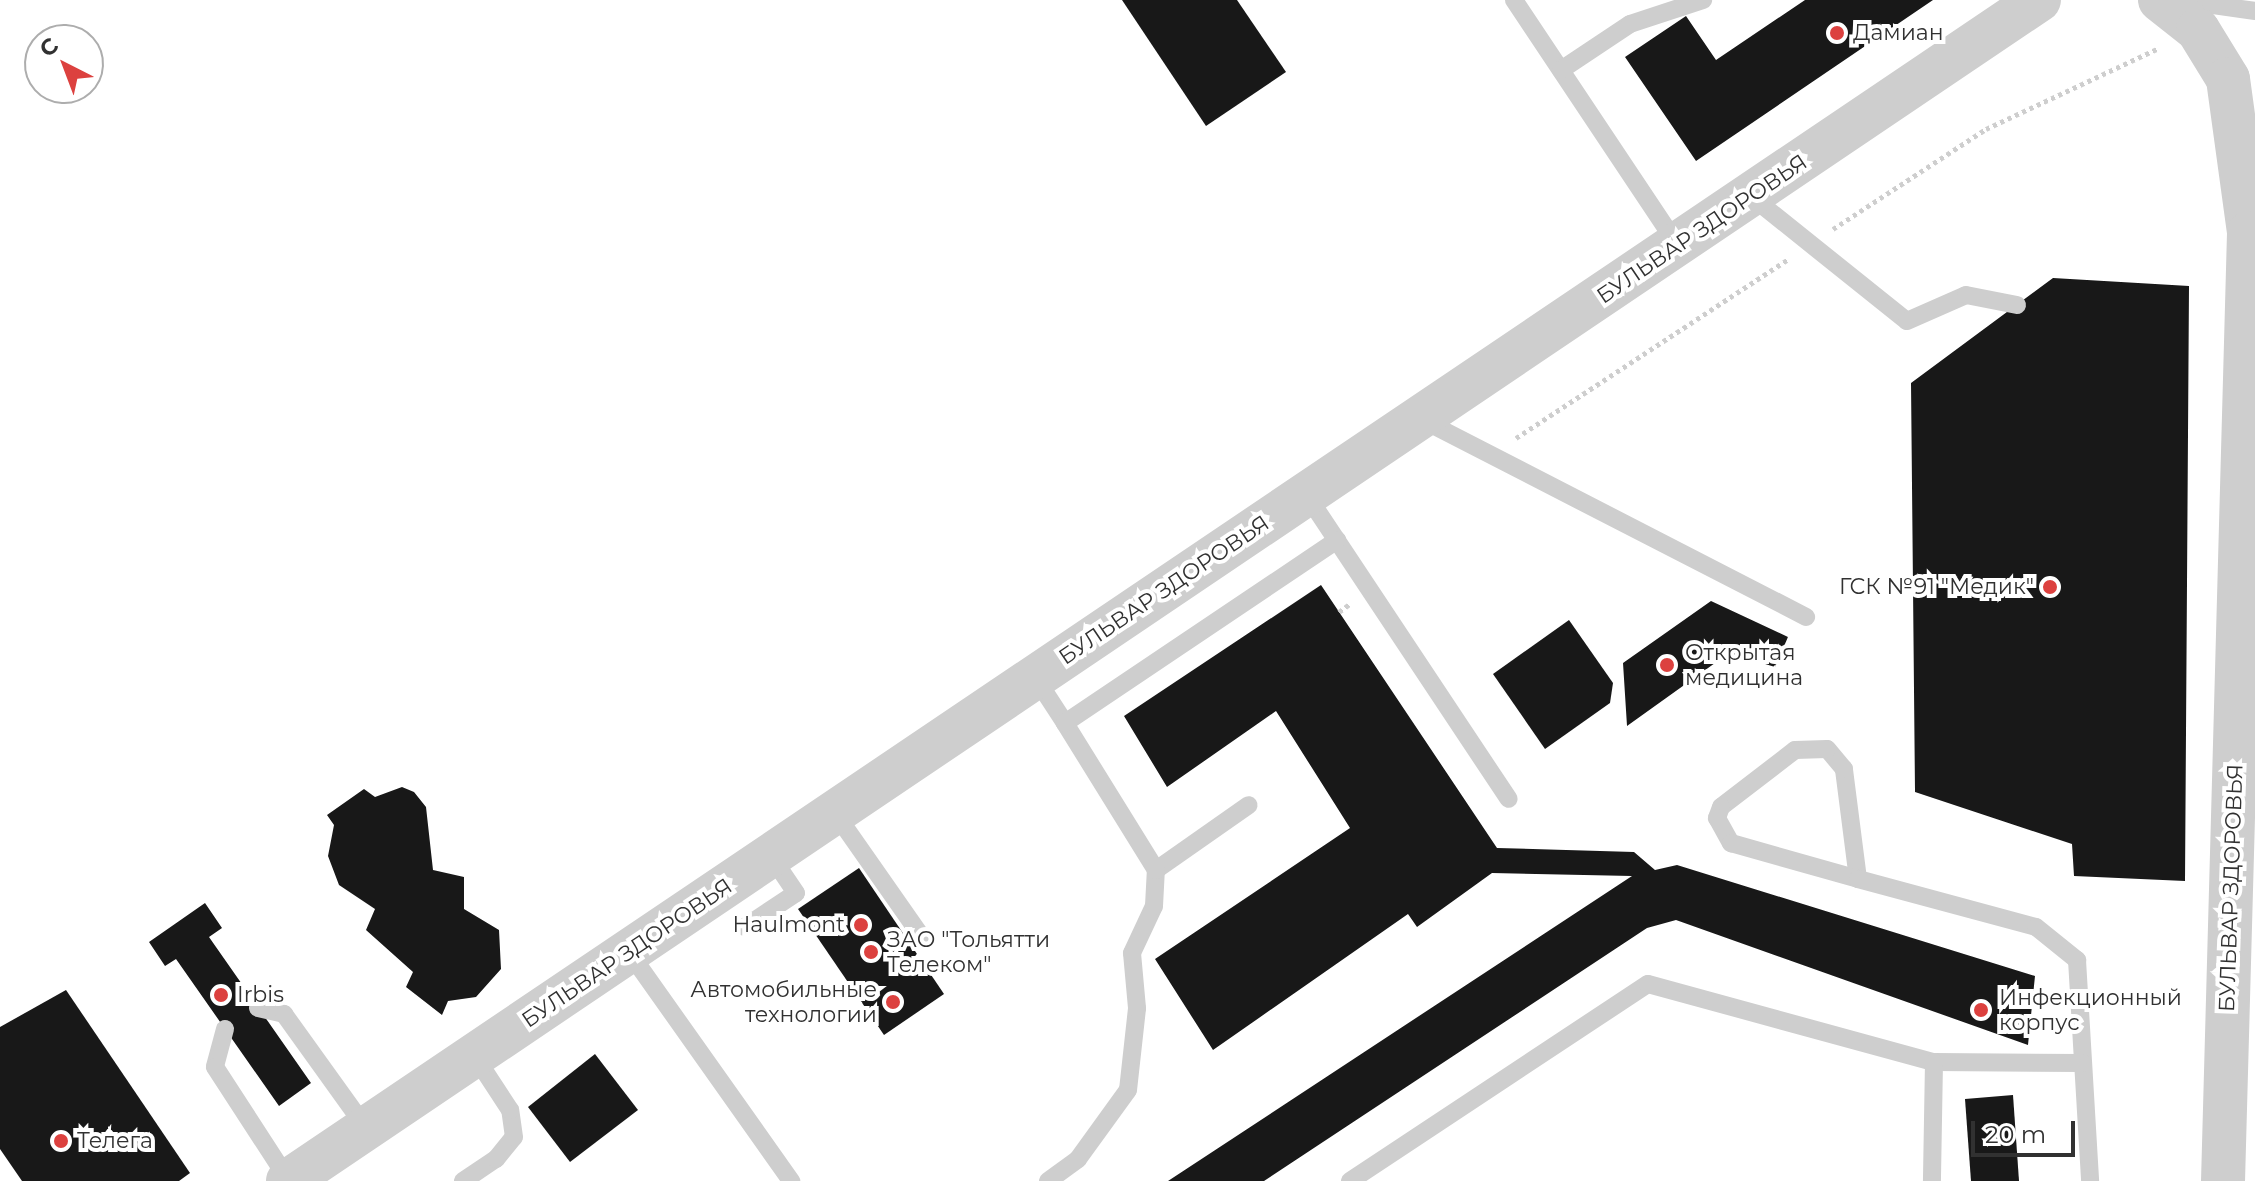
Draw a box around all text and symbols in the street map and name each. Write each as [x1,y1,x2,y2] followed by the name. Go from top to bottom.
[1853,20,1943,46] place label: Дамиан
[24,24,104,104] north arrow
[1828,24,1846,42] marker: Дамиан
[34,32,64,63] text: С
[1592,149,1812,309] street label: БУЛЬВАР ЗДОРОВЬЯ
[1054,510,1274,670] street label: БУЛЬВАР ЗДОРОВЬЯ
[1839,574,2034,600] place label: ГСК №91 "Медик"
[2041,578,2059,596] marker: ГСК №91 "Медик"
[1685,639,1803,690] place label: Открытая медицина
[1656,654,1678,676] marker: Открытая медицина
[2213,764,2249,1012] street label: БУЛЬВАР ЗДОРОВЬЯ
[517,873,737,1033] street label: БУЛЬВАР ЗДОРОВЬЯ
[732,912,845,938] place label: Haulmont
[852,916,870,934] marker: Haulmont
[887,926,1050,978] place label: ЗАО "Тольятти Телеком"
[862,943,880,961] marker: ЗАО "Тольятти Телеком"
[690,976,877,1028] place label: Автомобильные технологии
[237,982,284,1008] place label: Irbis
[1999,984,2182,1036] place label: Инфекционный корпус
[212,986,230,1004] marker: Irbis
[884,993,902,1011] marker: Автомобильные технологии
[1970,999,1992,1021] marker: Инфекционный корпус
[1975,1105,2079,1155] scale bar
[1985,1120,2046,1149] text: 20 m
[77,1128,153,1154] place label: Телега
[52,1132,70,1150] marker: Телега

